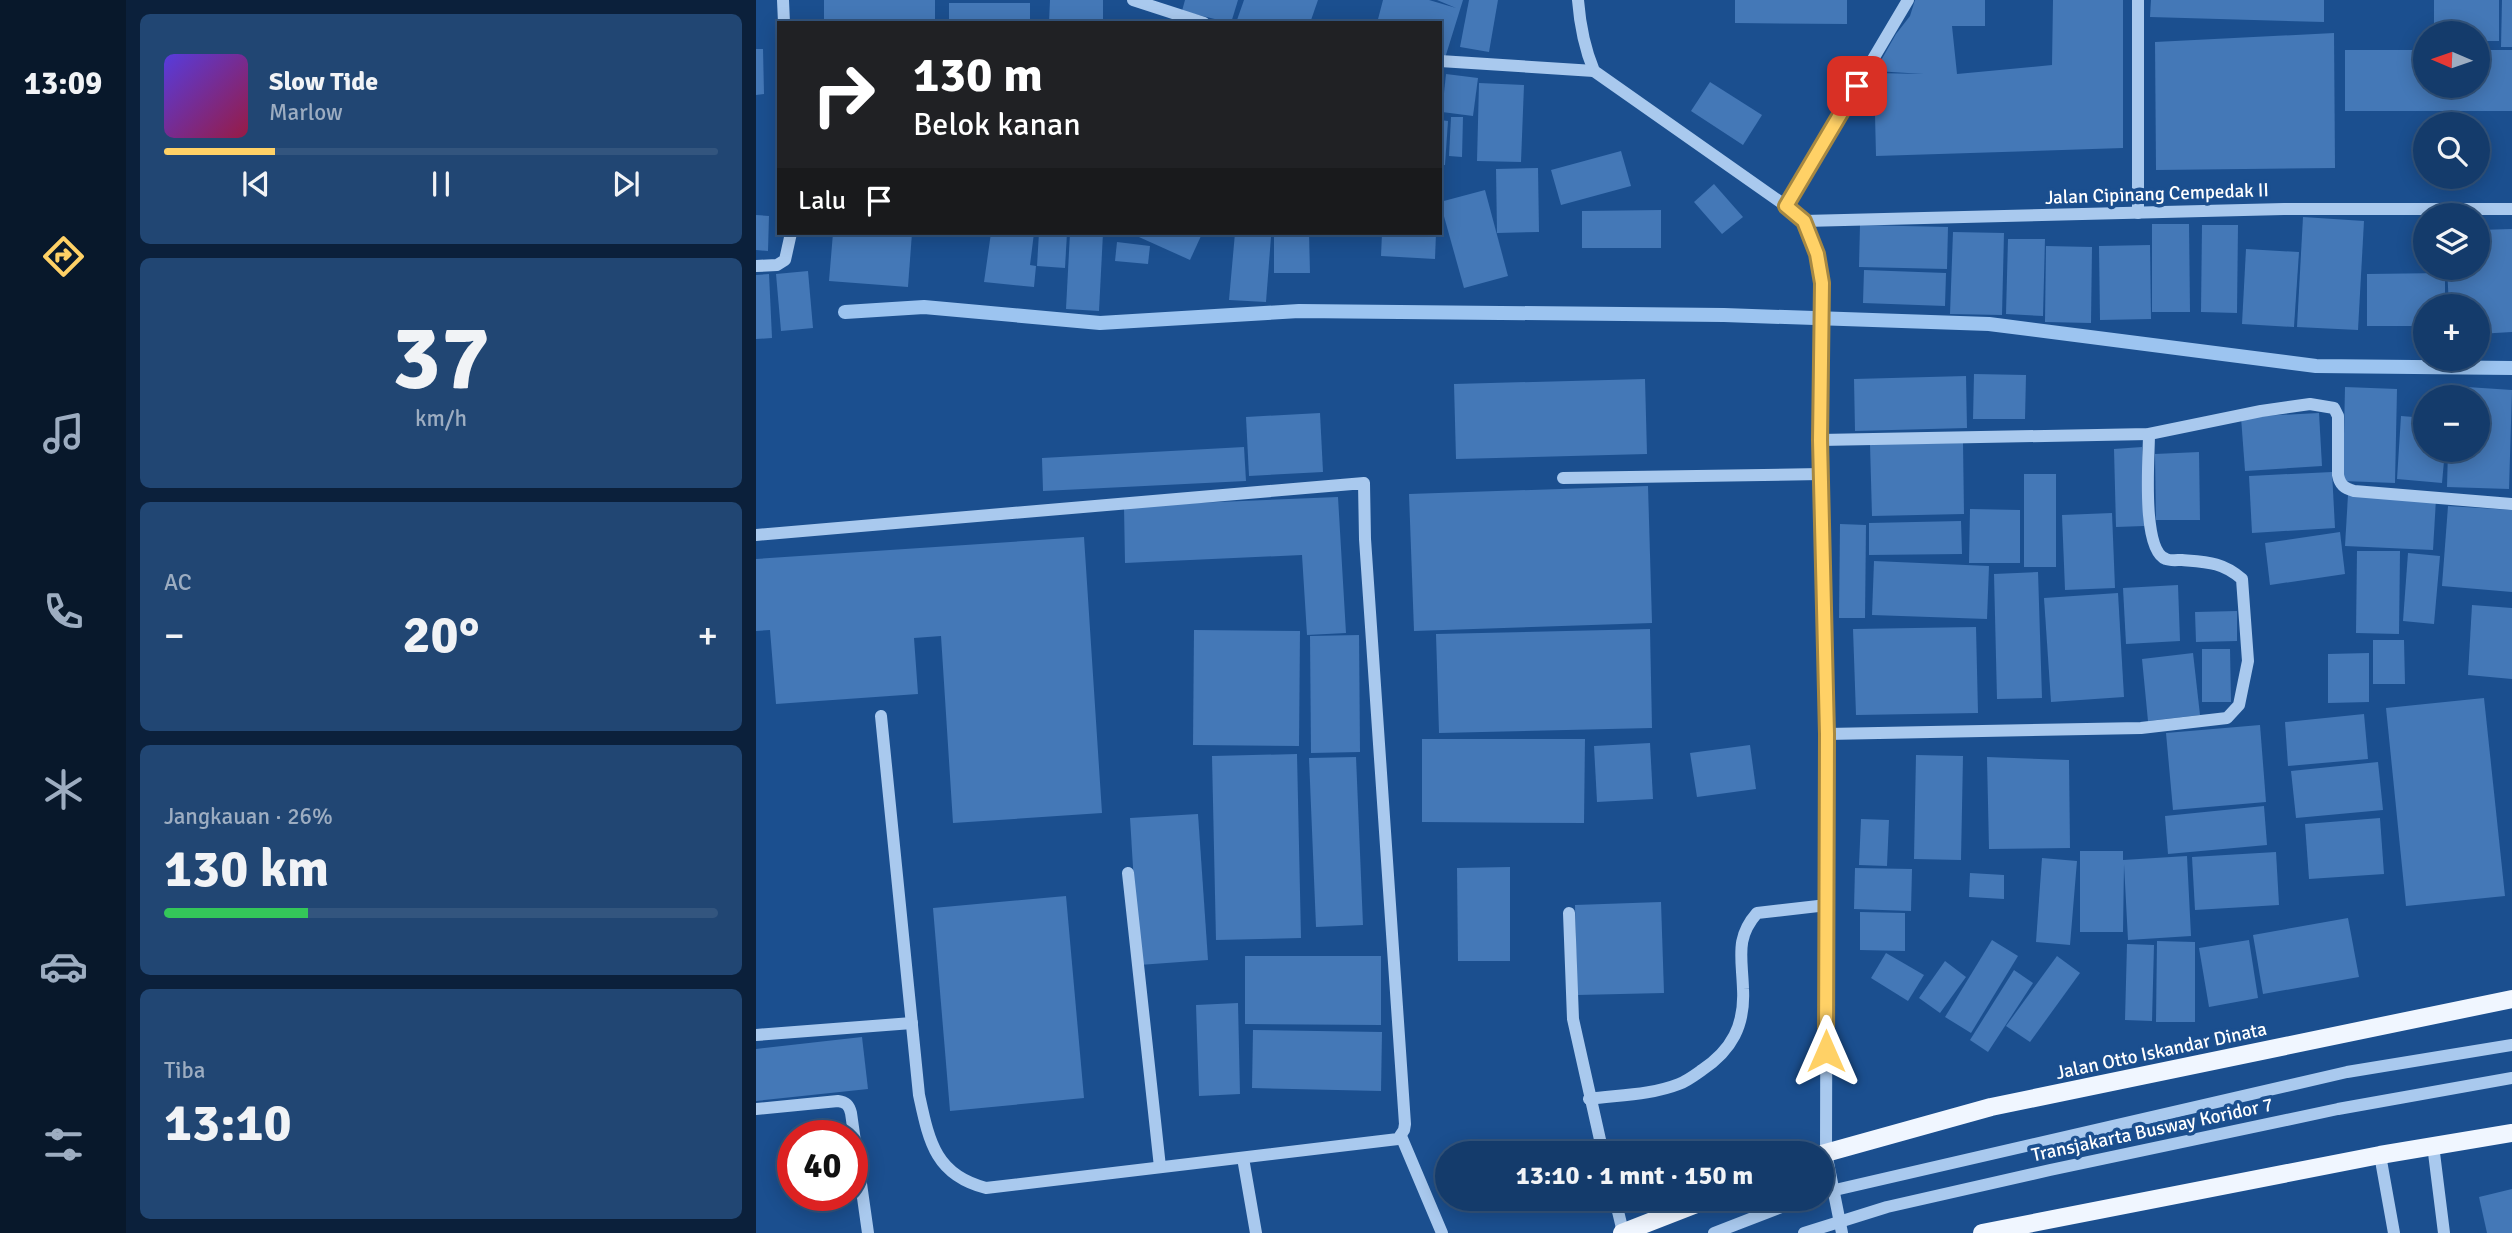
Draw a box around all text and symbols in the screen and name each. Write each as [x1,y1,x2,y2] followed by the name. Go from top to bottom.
[2413,21,2490,98] north arrow
[2413,21,2490,462] map controls
[913,45,1043,105] text: 130 m
[798,49,889,140] icon: right
[1827,56,1887,116] pin
[24,64,102,103] text: 13:09
[269,66,378,98] text: Slow Tide
[1838,67,1876,105] icon: arrive
[269,98,343,127] text: Marlow
[913,105,1081,144] text: Belok kanan
[2413,112,2490,189] button: search
[237,165,275,203] icon: previous
[422,165,460,203] icon: pause
[607,165,645,203] icon: next
[2045,178,2269,210] street label: Jalan Cipinang Cempedak II
[860,182,898,220] icon: arrive
[798,185,846,217] text: Lalu
[2413,203,2490,280] button: layers
[39,232,88,281] icon: directions
[2413,294,2490,371] button: +
[392,302,490,415] text: 37
[2413,385,2490,462] button: −
[415,404,467,433] text: km/h
[39,409,88,458] icon: music
[164,568,192,597] text: AC
[39,587,88,636] icon: phone
[403,603,479,667] text: 20°
[164,612,185,659] text: −
[697,612,718,659] text: +
[39,765,88,814] icon: climate
[164,802,333,831] text: Jangkauan · 26%
[164,837,329,901] text: 130 km
[39,942,88,991] icon: car
[1789,1014,1863,1088] position arrow
[2054,1017,2269,1085] street label: Jalan Otto Iskandar Dinata
[164,1056,205,1085] text: Tiba
[164,1091,292,1155] text: 13:10
[2029,1093,2275,1167] street label: Transjakarta Busway Koridor 7
[39,1120,88,1169] icon: filters
[777,1120,868,1211] speed limit sign: 40
[1516,1160,1753,1192] text: 13:10 · 1 mnt · 150 m

